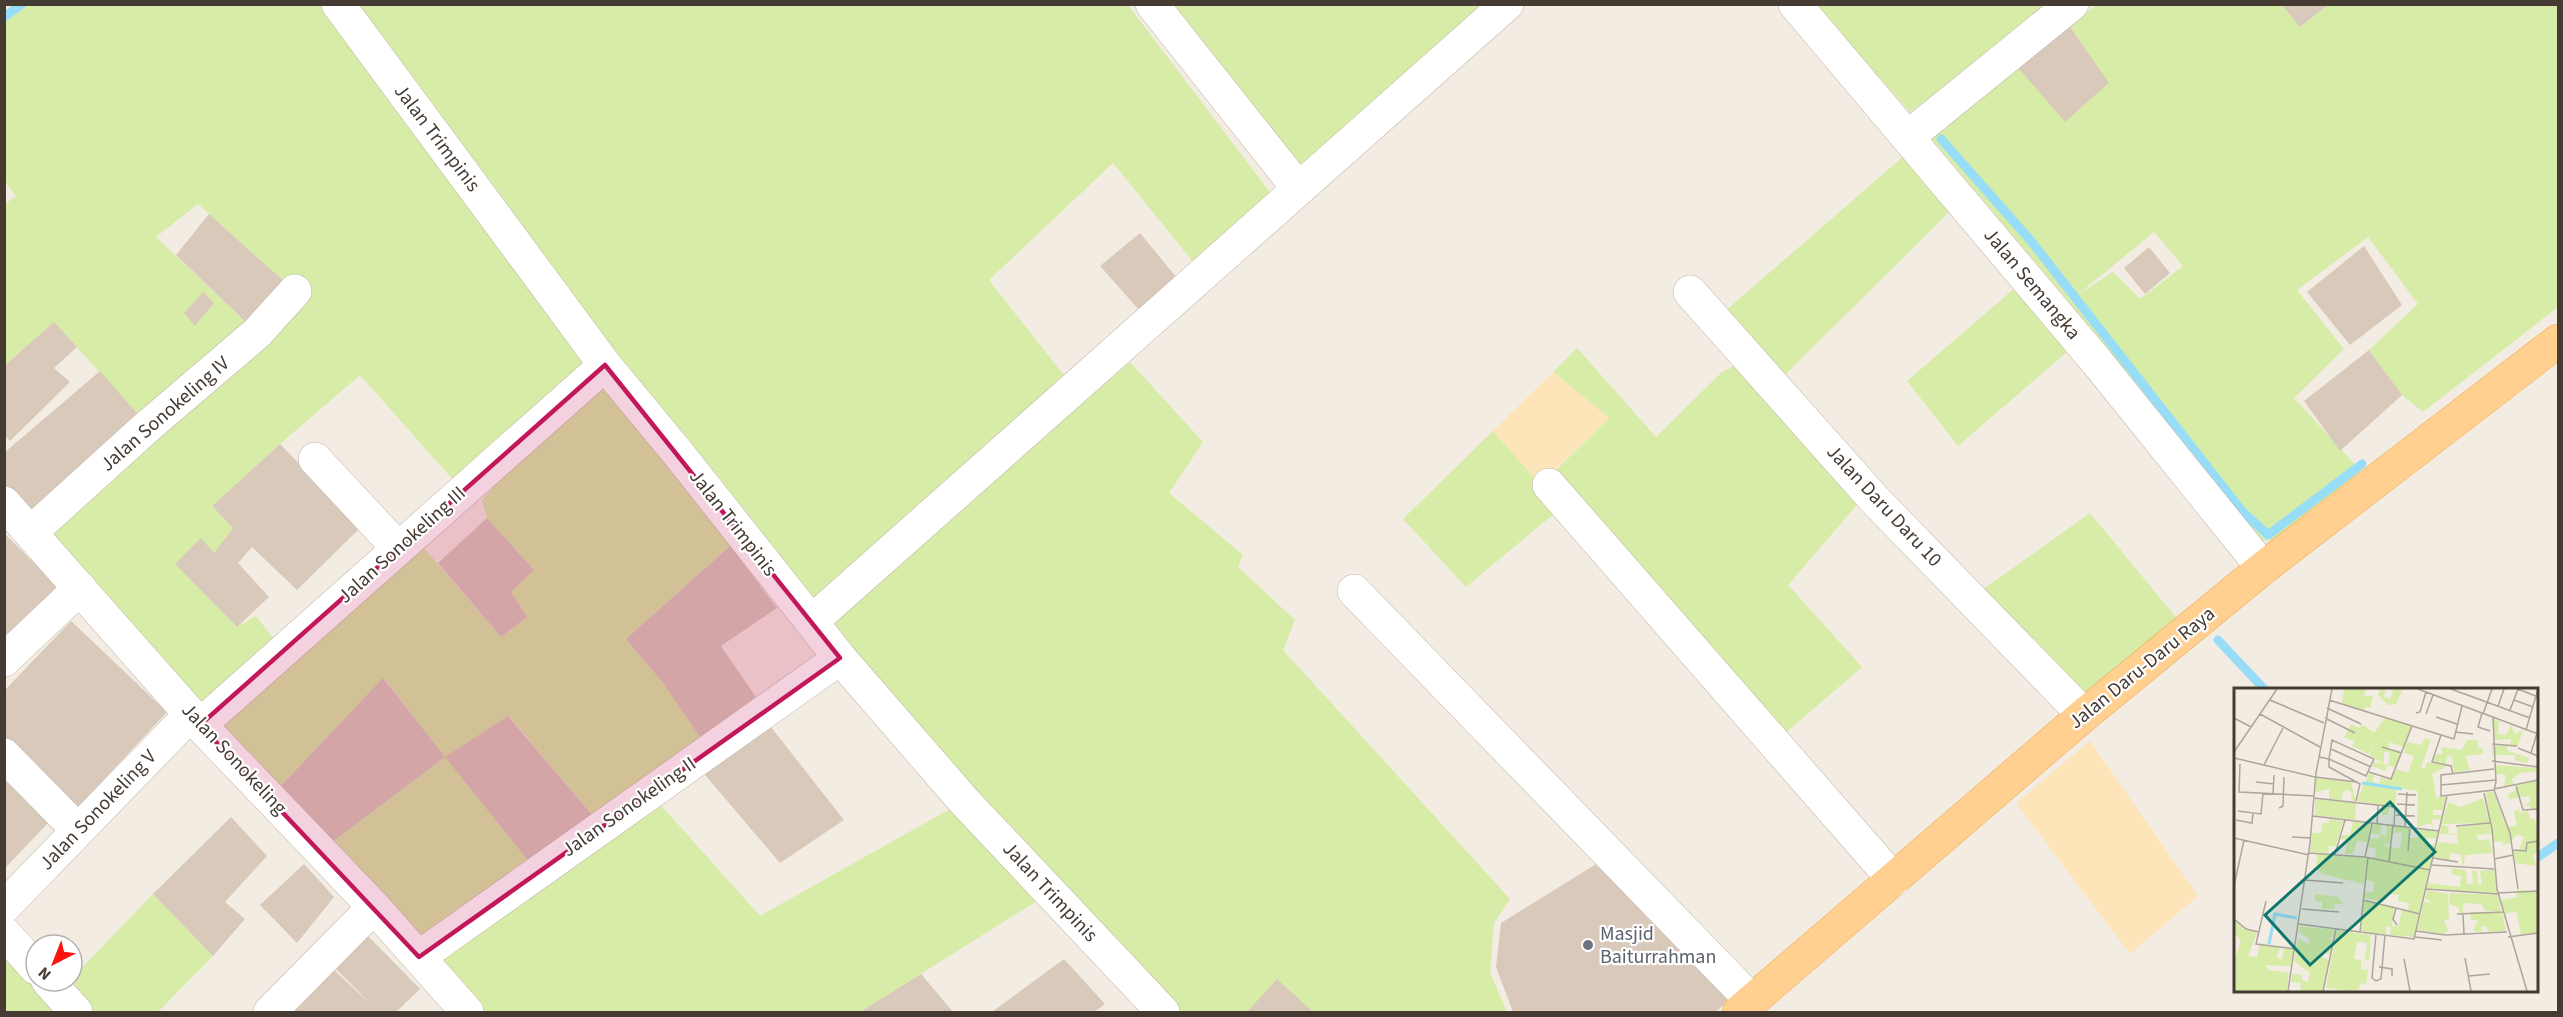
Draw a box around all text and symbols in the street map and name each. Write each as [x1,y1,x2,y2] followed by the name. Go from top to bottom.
[387,78,487,198] street label: Jalan Trimpinis
[1977,222,2087,346] street label: Jalan Semangka
[94,349,236,478] street label: Jalan Sonokeling IV
[1820,439,1948,573] street label: Jalan Daru Daru 10
[682,464,784,582] street label: Jalan Trimpinis
[332,480,472,610] street label: Jalan Sonokeling III
[2063,600,2221,736] street label: Jalan Daru-Daru Raya
[2234,688,2539,993] inset map
[175,697,293,821] street label: Jalan Sonokeling
[33,743,163,877] street label: Jalan Sonokeling V
[556,750,702,864] street label: Jalan Sonokeling II
[996,836,1104,948] street label: Jalan Trimpinis
[1600,920,1716,971] place label: Masjid Baiturrahman
[24,933,84,993] north arrow
[1581,938,1595,952] marker: Masjid Baiturrahman
[33,962,56,985] text: N

